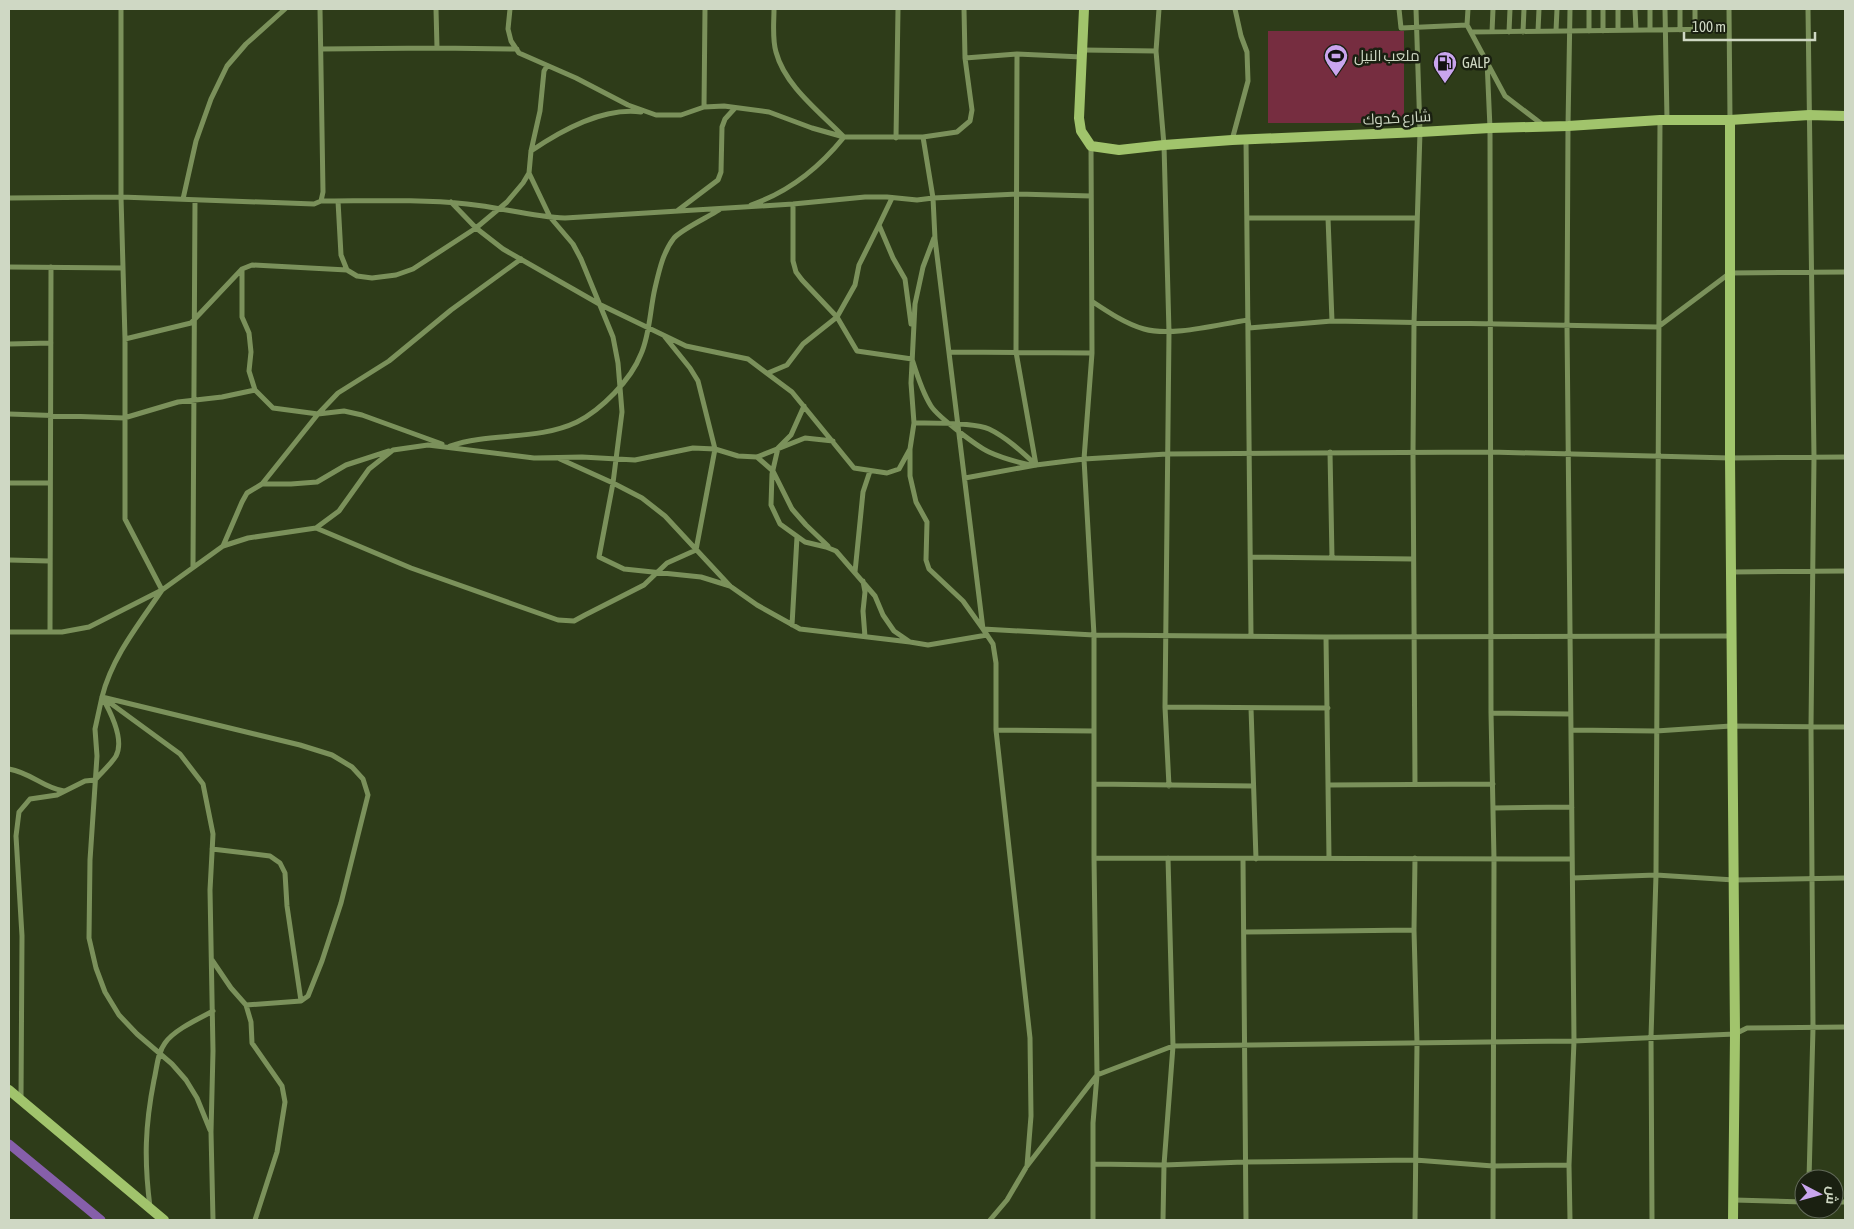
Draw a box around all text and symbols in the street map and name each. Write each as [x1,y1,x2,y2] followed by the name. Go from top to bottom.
[1684,10,1815,42] scale bar
[1692,18,1726,35] text: 100 m
[1323,43,1349,77] sports icon: ملعب النيل
[1354,47,1420,66] place label: ملعب النيل
[1432,50,1458,84] fuel station icon: GALP
[1462,54,1490,71] place label: GALP
[1362,107,1432,131] street label: شارع كدوك
[1794,1169,1844,1219] north arrow
[1822,1185,1841,1205] text: ش

